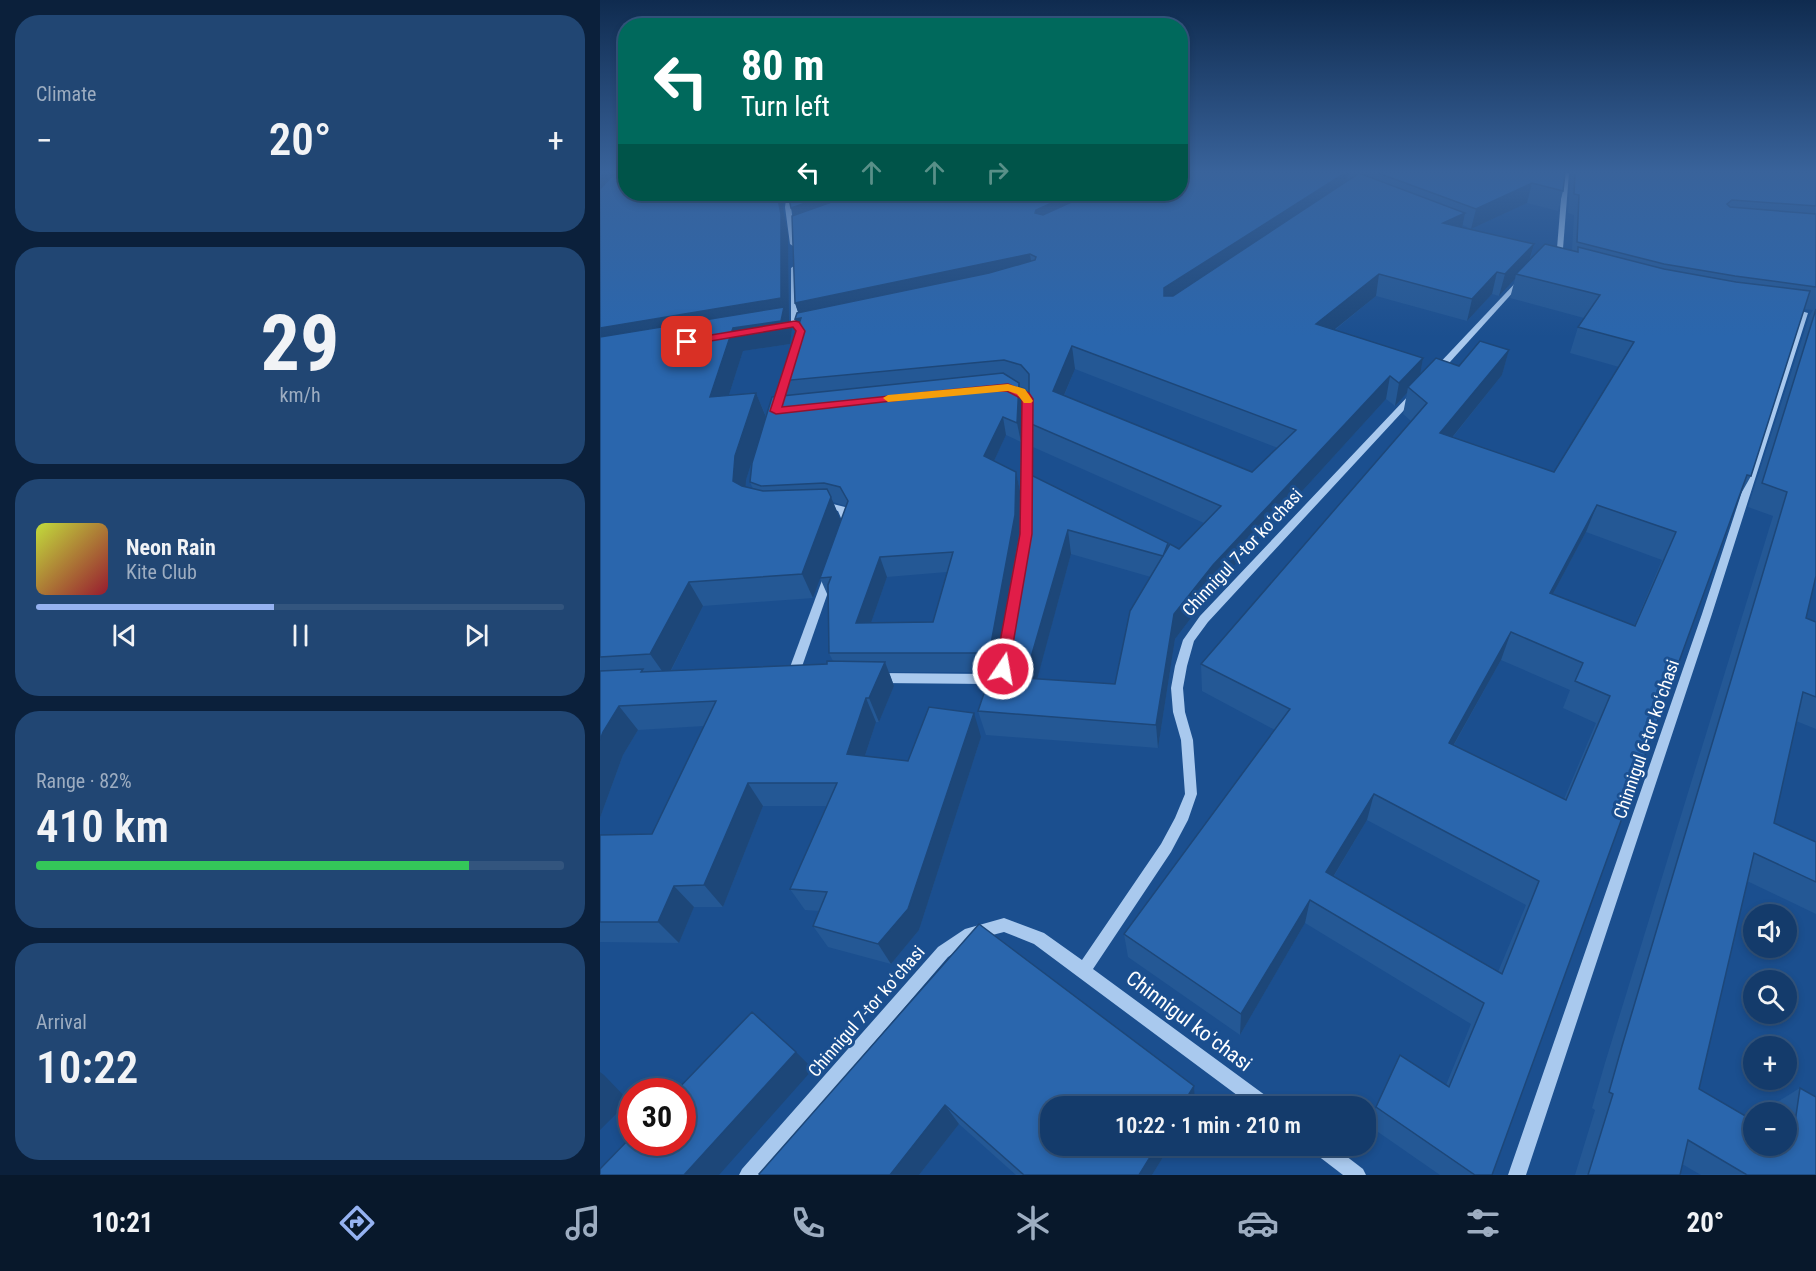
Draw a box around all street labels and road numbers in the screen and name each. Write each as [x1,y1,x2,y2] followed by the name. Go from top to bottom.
[1177,484,1307,620] street label: Chinnigul 7-tor koʻchasi
[1609,657,1683,821] street label: Chinnigul 6-tor koʻchasi
[803,941,929,1081] street label: Chinnigul 7-tor koʻchasi
[1121,966,1257,1076] street label: Chinnigul koʻchasi

